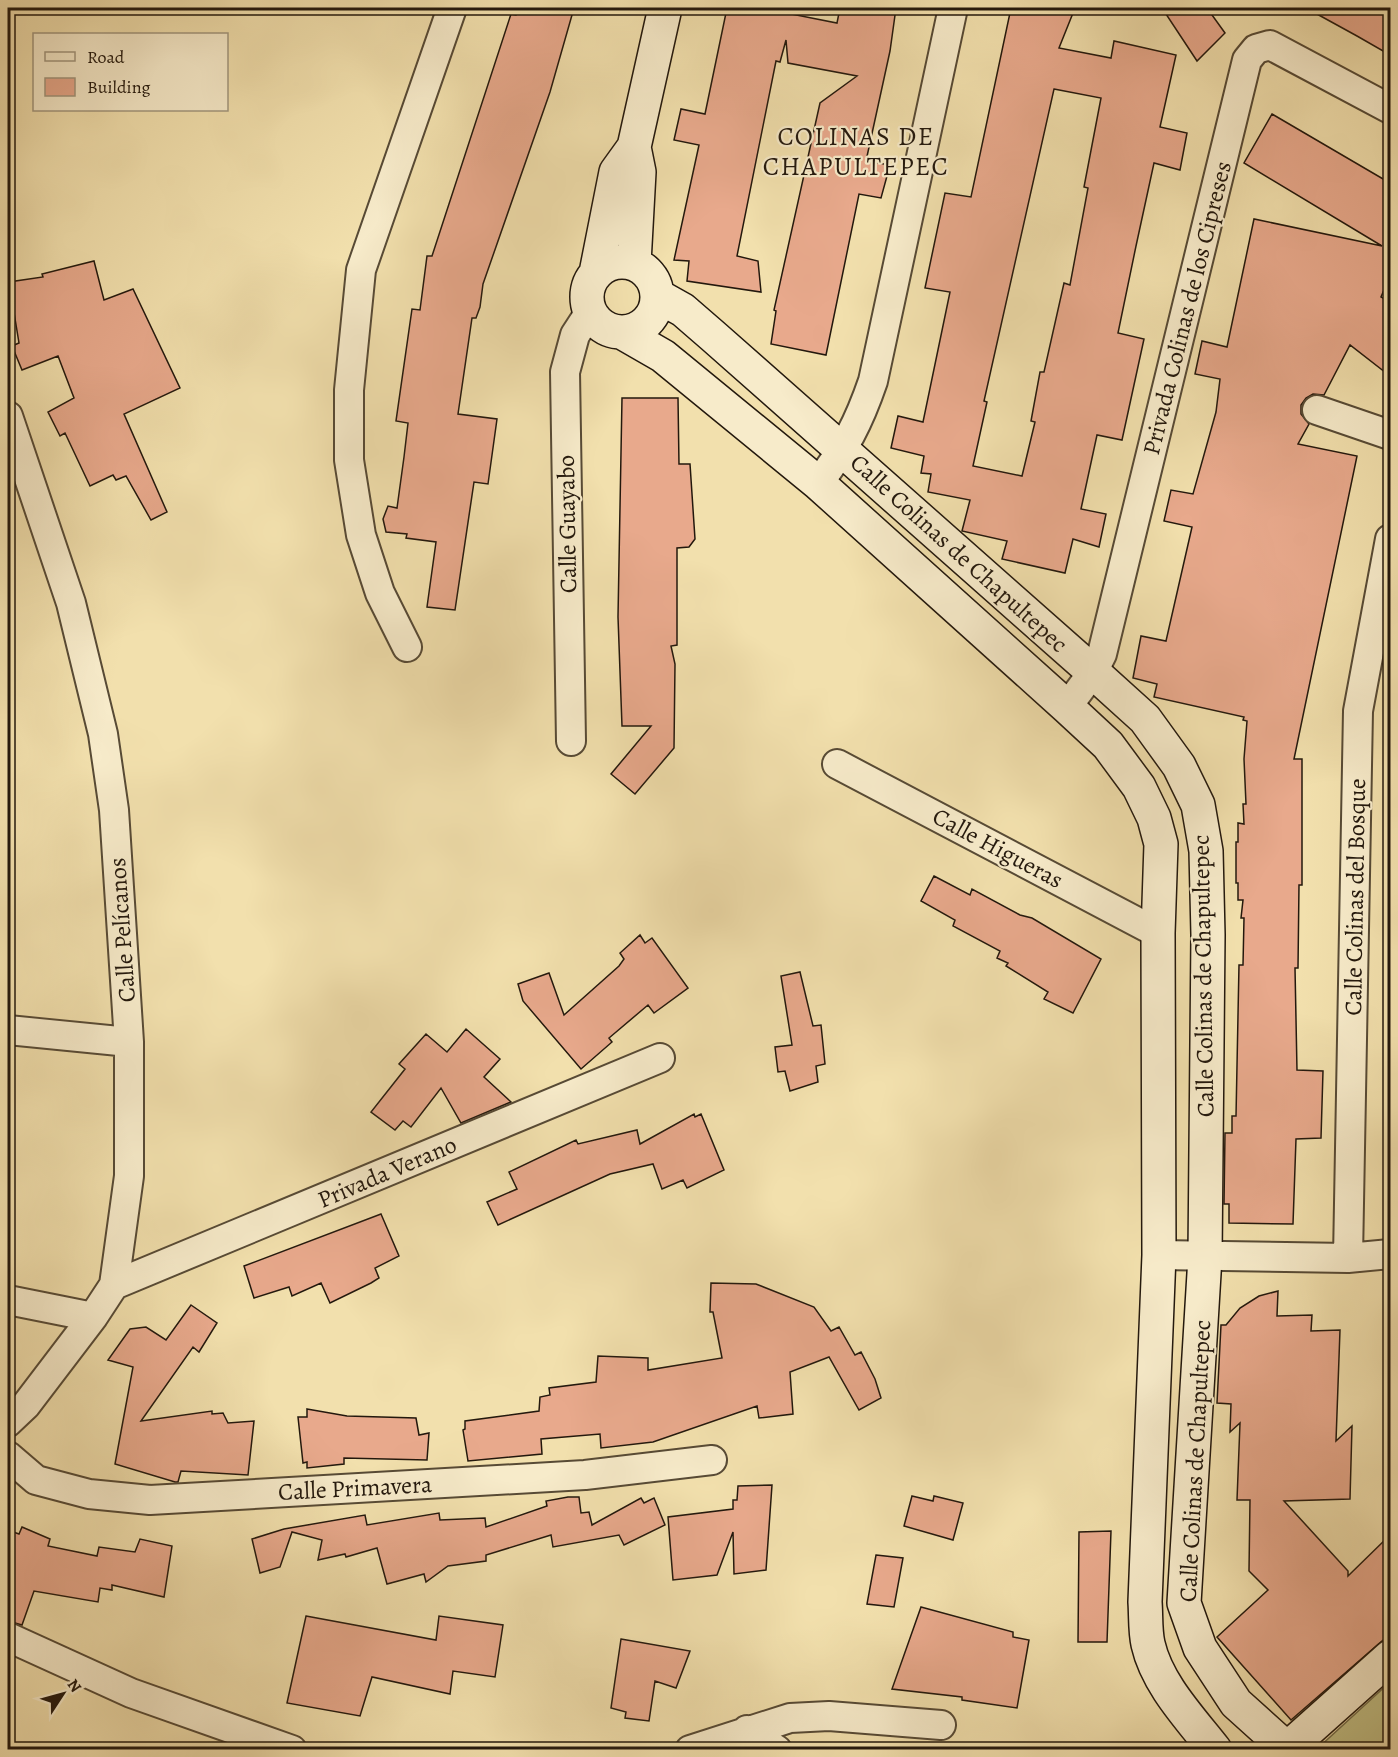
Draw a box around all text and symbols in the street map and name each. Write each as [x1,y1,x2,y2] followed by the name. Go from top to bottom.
[33,33,228,111] legend
[87,45,125,69] text: Road
[87,75,151,99] text: Building
[763,119,949,184] district label: COLINAS DE CHAPULTEPEC
[1135,158,1239,458] street label: Privada Colinas de los Cipreses
[843,447,1075,659] street label: Calle Colinas de Chapultepec
[550,455,584,593] street label: Calle Guayabo
[1337,778,1373,1016] street label: Calle Colinas del Bosque
[927,800,1069,896] street label: Calle Higueras
[1185,835,1221,1117] street label: Calle Colinas de Chapultepec
[101,857,143,1003] street label: Calle Pelícanos
[313,1128,461,1216] street label: Privada Verano
[1172,1319,1218,1603] street label: Calle Colinas de Chapultepec
[277,1468,434,1508] street label: Calle Primavera
[33,1664,93,1724] north arrow
[62,1675,87,1697] text: N

